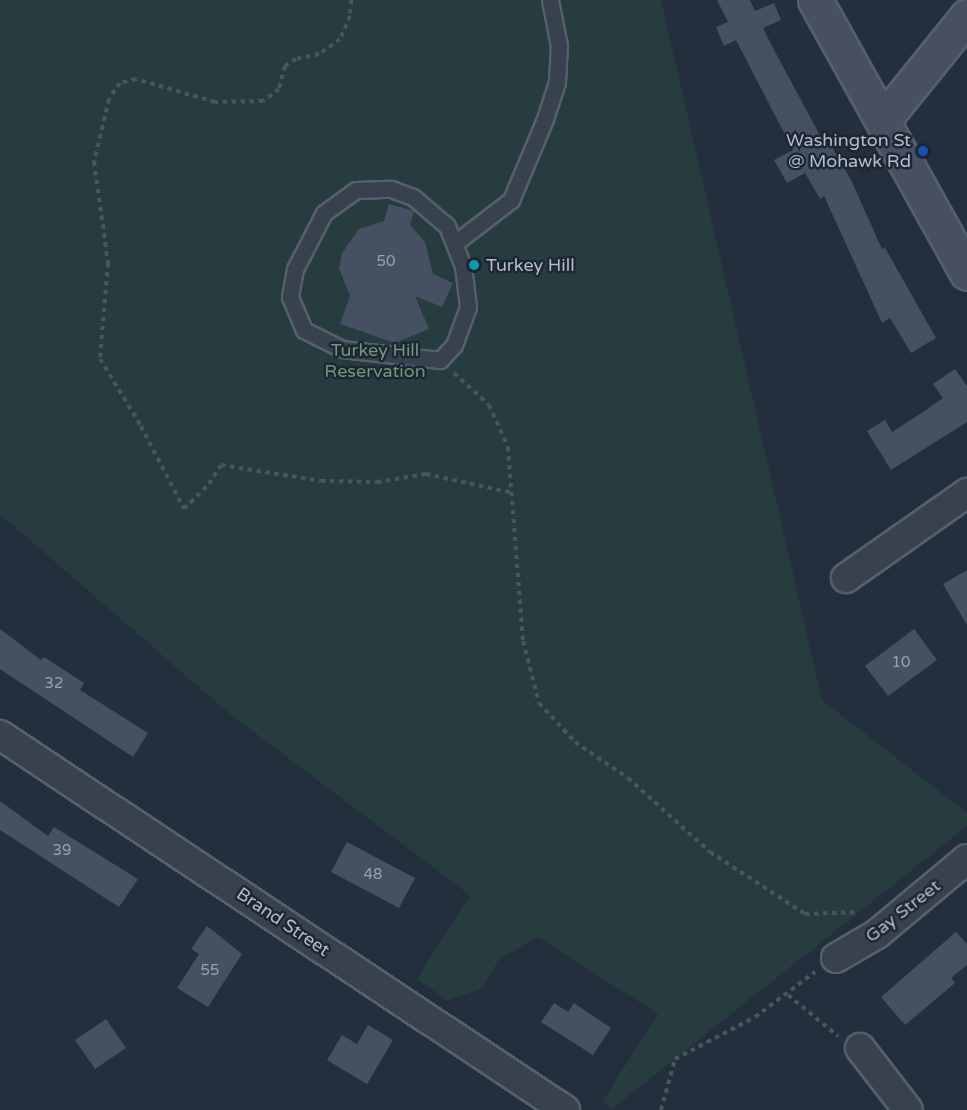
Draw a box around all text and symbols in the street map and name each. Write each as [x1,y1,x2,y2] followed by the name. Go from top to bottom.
[786,130,911,172] place label: Washington St @ Mohawk Rd
[916,144,930,158] marker: Washington St @ Mohawk Rd
[377,253,395,271] house number: 50
[486,254,575,276] place label: Turkey Hill
[467,258,481,272] marker: Turkey Hill
[324,340,426,382] park label: Turkey Hill Reservation
[892,654,910,672] house number: 10
[45,675,63,693] house number: 32
[53,842,71,860] house number: 39
[364,866,382,884] house number: 48
[861,875,945,947] street label: Gay Street
[232,883,334,961] street label: Brand Street
[201,962,219,980] house number: 55

